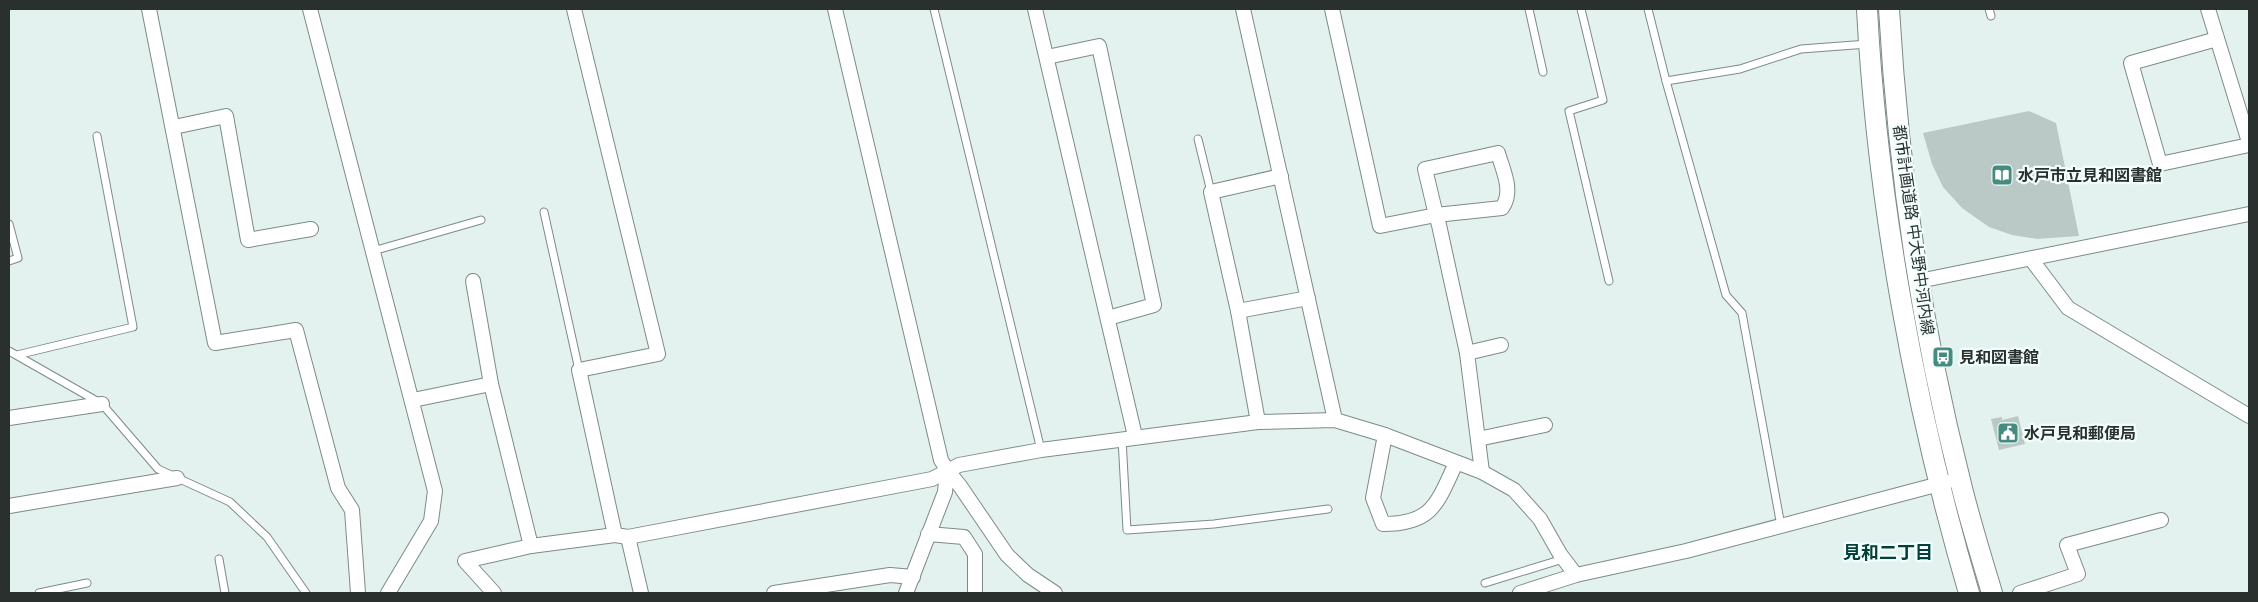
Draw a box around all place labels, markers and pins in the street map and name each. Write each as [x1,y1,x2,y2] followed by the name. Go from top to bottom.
[1990,163,2014,187] library icon: 水戸市立見和図書館
[2018,166,2162,185] place label: 水戸市立見和図書館
[1931,345,1955,369] bus stop icon: 見和図書館
[1959,348,2039,367] place label: 見和図書館
[1996,421,2020,445] public building icon: 水戸見和郵便局
[2024,424,2136,443] place label: 水戸見和郵便局

